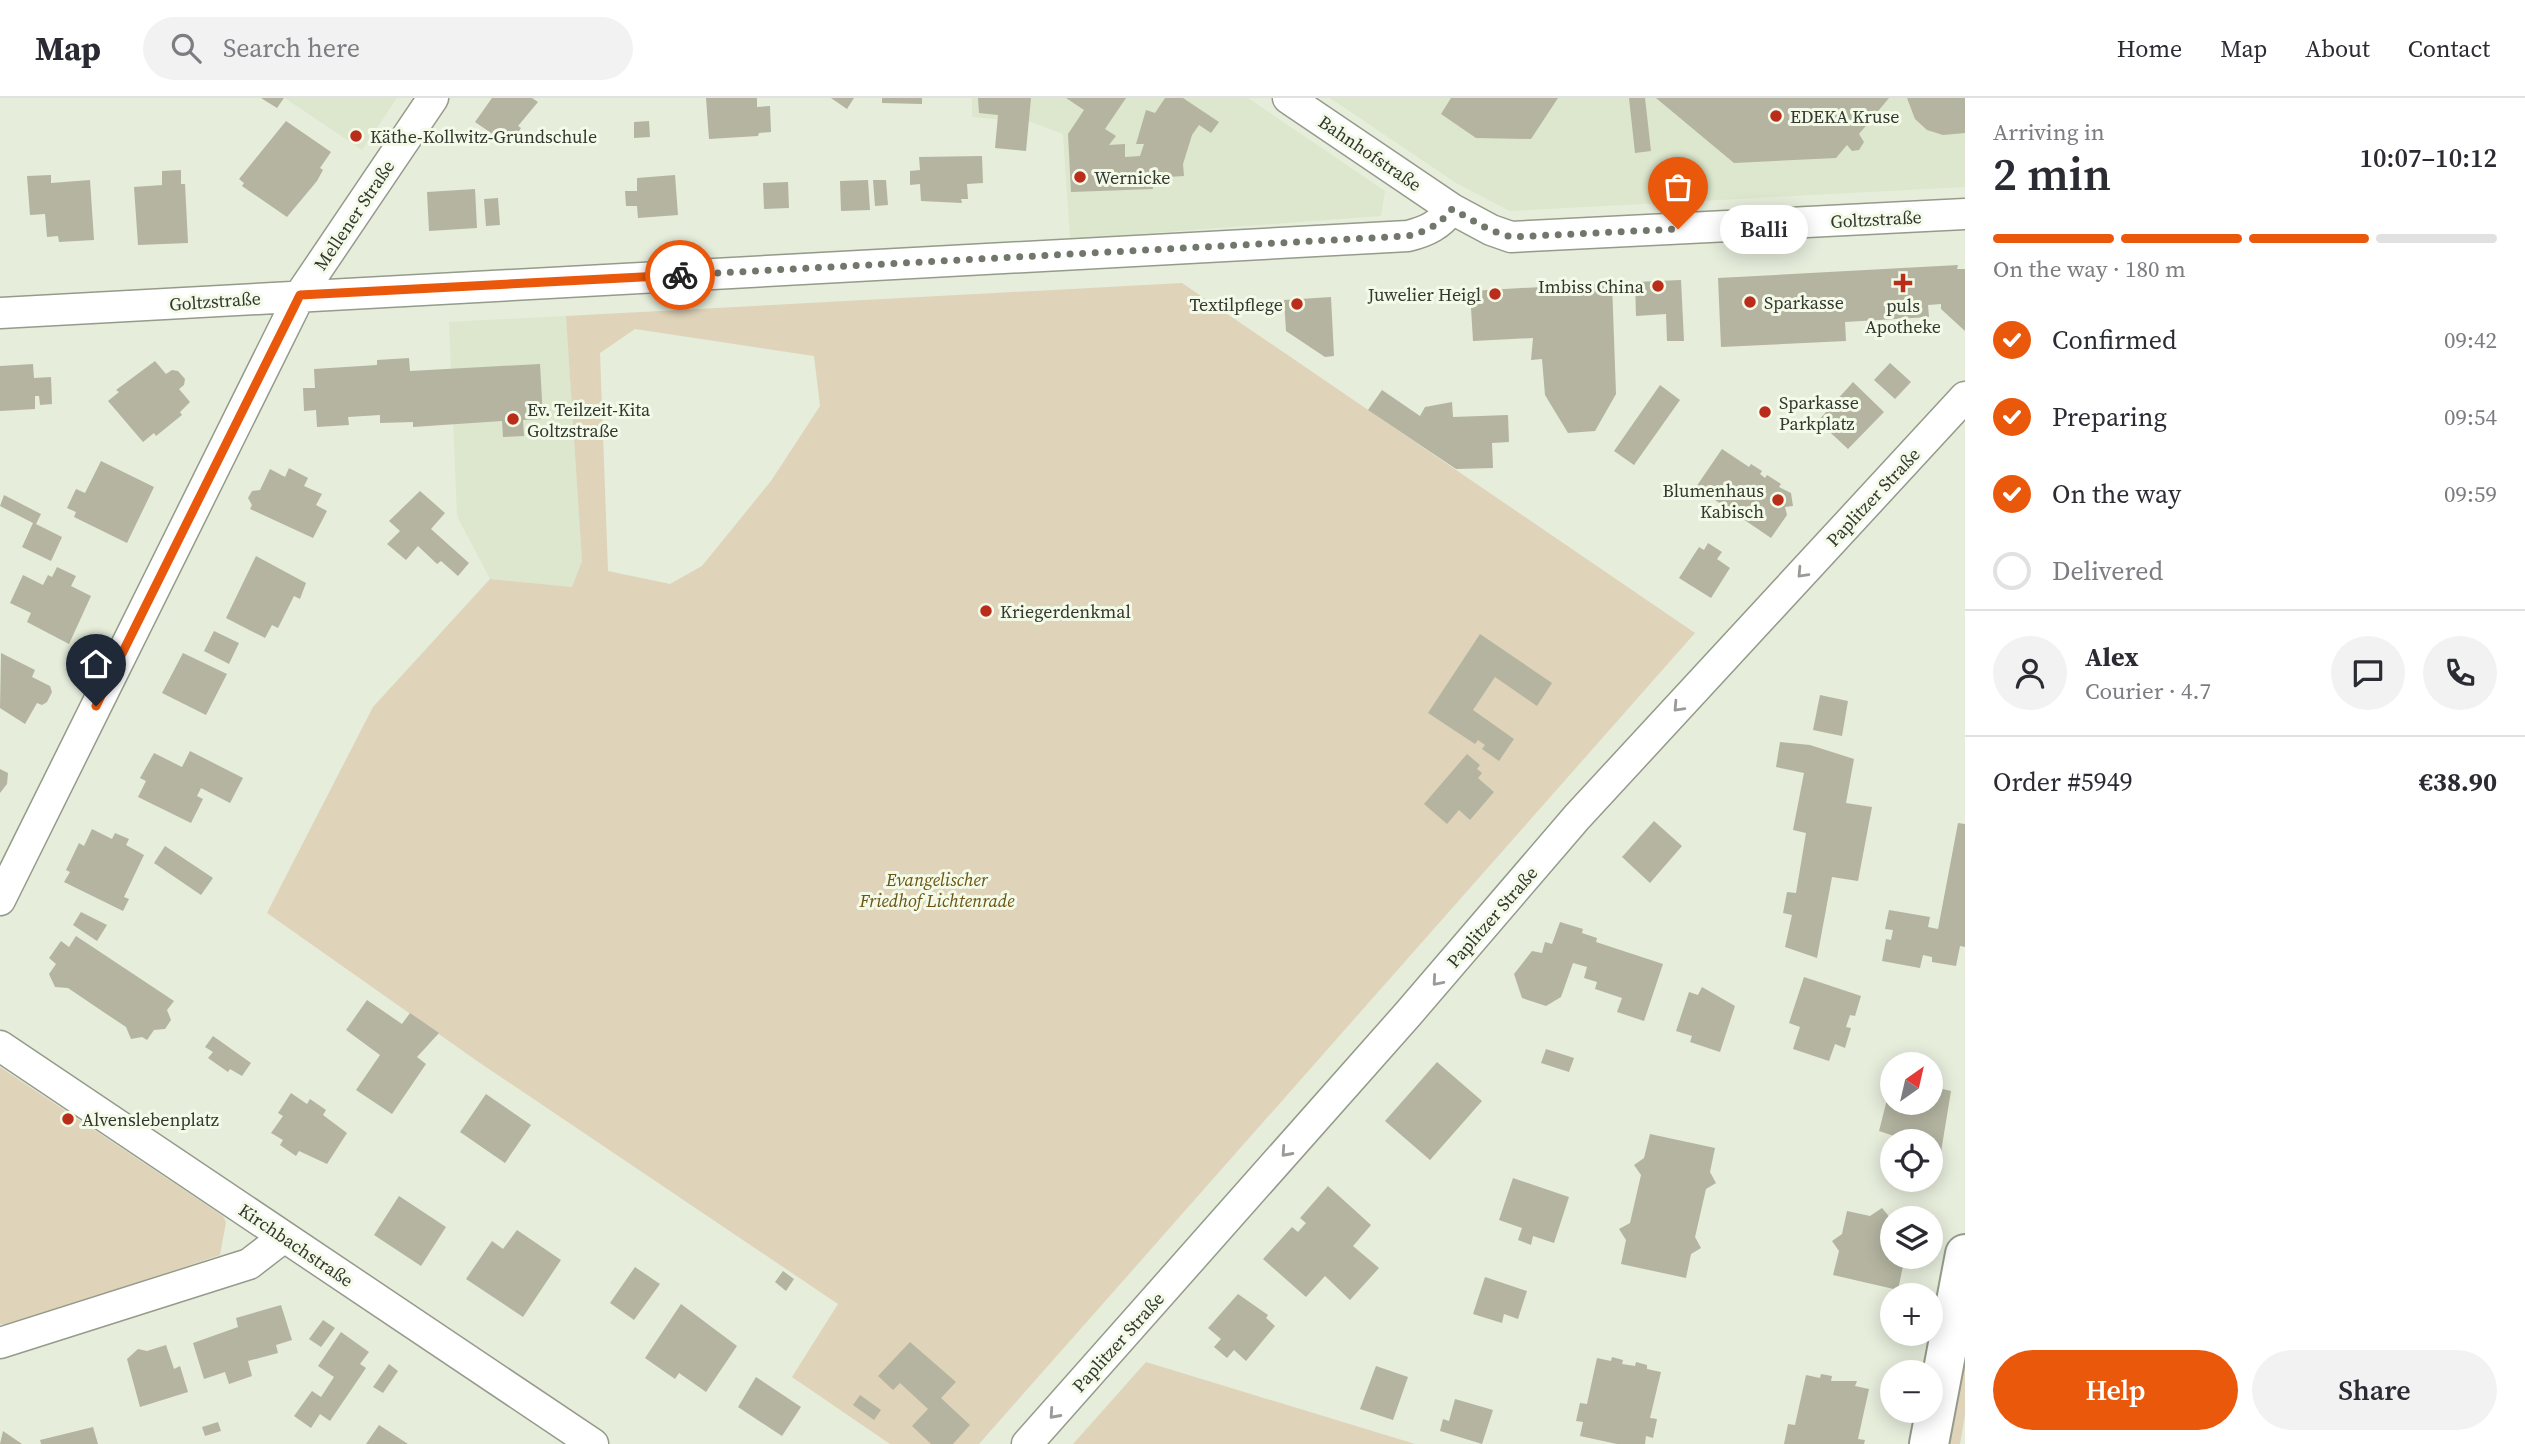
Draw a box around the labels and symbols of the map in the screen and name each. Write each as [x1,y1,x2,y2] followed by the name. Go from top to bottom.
[1790,104,1899,129] place label: EDEKA Kruse
[1768,108,1784,124] marker: EDEKA Kruse
[1314,109,1426,197] street label: Bahnhofstraße
[370,124,597,149] place label: Käthe-Kollwitz-Grundschule
[348,128,364,144] marker: Käthe-Kollwitz-Grundschule
[308,155,400,275] street label: Mellener Straße
[1648,157,1708,229] pin
[1094,165,1170,190] place label: Wernicke
[1072,169,1088,185] marker: Wernicke
[1720,204,1808,254] callout: Balli
[1830,204,1922,234] street label: Goltzstraße
[645,240,715,310] courier
[1538,274,1645,299] place label: Imbiss China
[1895,275,1911,291] marker: puls Apotheke
[1650,278,1666,294] marker: Imbiss China
[1367,282,1481,307] place label: Juwelier Heigl
[168,285,262,317] street label: Goltzstraße
[1487,286,1503,302] marker: Juwelier Heigl
[1764,290,1844,315] place label: Sparkasse
[1190,292,1283,317] place label: Textilpflege
[1865,293,1941,339] place label: puls Apotheke
[1742,294,1758,310] marker: Sparkasse
[1289,296,1305,312] marker: Textilpflege
[1779,390,1859,436] place label: Sparkasse Parkplatz
[527,397,651,443] place label: Ev. Teilzeit-Kita Goltzstraße
[1757,404,1773,420] marker: Sparkasse Parkplatz
[505,411,521,427] marker: Ev. Teilzeit-Kita Goltzstraße
[1821,442,1925,552] street label: Paplitzer Straße
[1663,478,1764,524] place label: Blumenhaus Kabisch
[1770,492,1786,508] marker: Blumenhaus Kabisch
[1798,565,1810,578] one-way arrow
[1000,599,1131,624] place label: Kriegerdenkmal
[978,603,994,619] marker: Kriegerdenkmal
[66,634,126,706] pin
[1673,699,1686,712] one-way arrow
[1441,861,1543,973] street label: Paplitzer Straße
[858,867,1015,913] park label: Evangelischer Friedhof Lichtenrade
[1433,973,1445,986] one-way arrow
[1880,1052,1942,1115] north arrow
[82,1107,219,1132] place label: Alvenslebenplatz
[60,1111,76,1127] marker: Alvenslebenplatz
[1282,1144,1294,1157] one-way arrow
[234,1197,358,1293] street label: Kirchbachstraße
[1066,1287,1170,1397] street label: Paplitzer Straße
[1050,1406,1062,1419] one-way arrow

